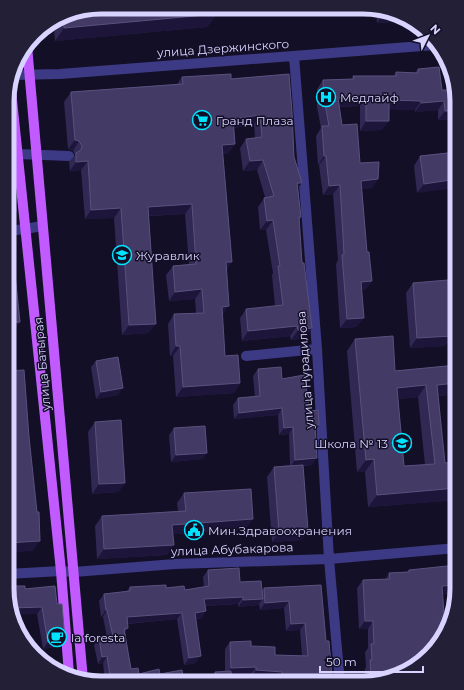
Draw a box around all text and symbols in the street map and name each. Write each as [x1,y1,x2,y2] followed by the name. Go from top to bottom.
[408,16,448,56] north arrow
[427,21,444,37] text: N
[155,36,290,60] street label: улица Дзержинского
[315,86,337,108] hospital icon: Медлайф
[340,90,399,105] place label: Медлайф
[191,109,213,131] supermarket icon: Гранд Плаза
[216,113,294,128] place label: Гранд Плаза
[111,244,133,266] school or university icon: Журавлик
[136,248,200,263] place label: Журавлик
[293,311,317,430] street label: улица Нурадилова
[30,317,54,412] street label: улица Батырая
[391,432,413,454] school or university icon: Школа № 13
[314,436,388,451] place label: Школа № 13
[183,519,205,541] public building icon: Мин.Здравоохранения
[208,523,352,538] place label: Мин.Здравоохранения
[169,539,294,559] street label: улица Абубакарова
[46,626,68,648] cafe icon: la foresta
[71,630,125,645] place label: la foresta
[320,648,423,674] scale bar
[326,654,357,669] text: 50 m

